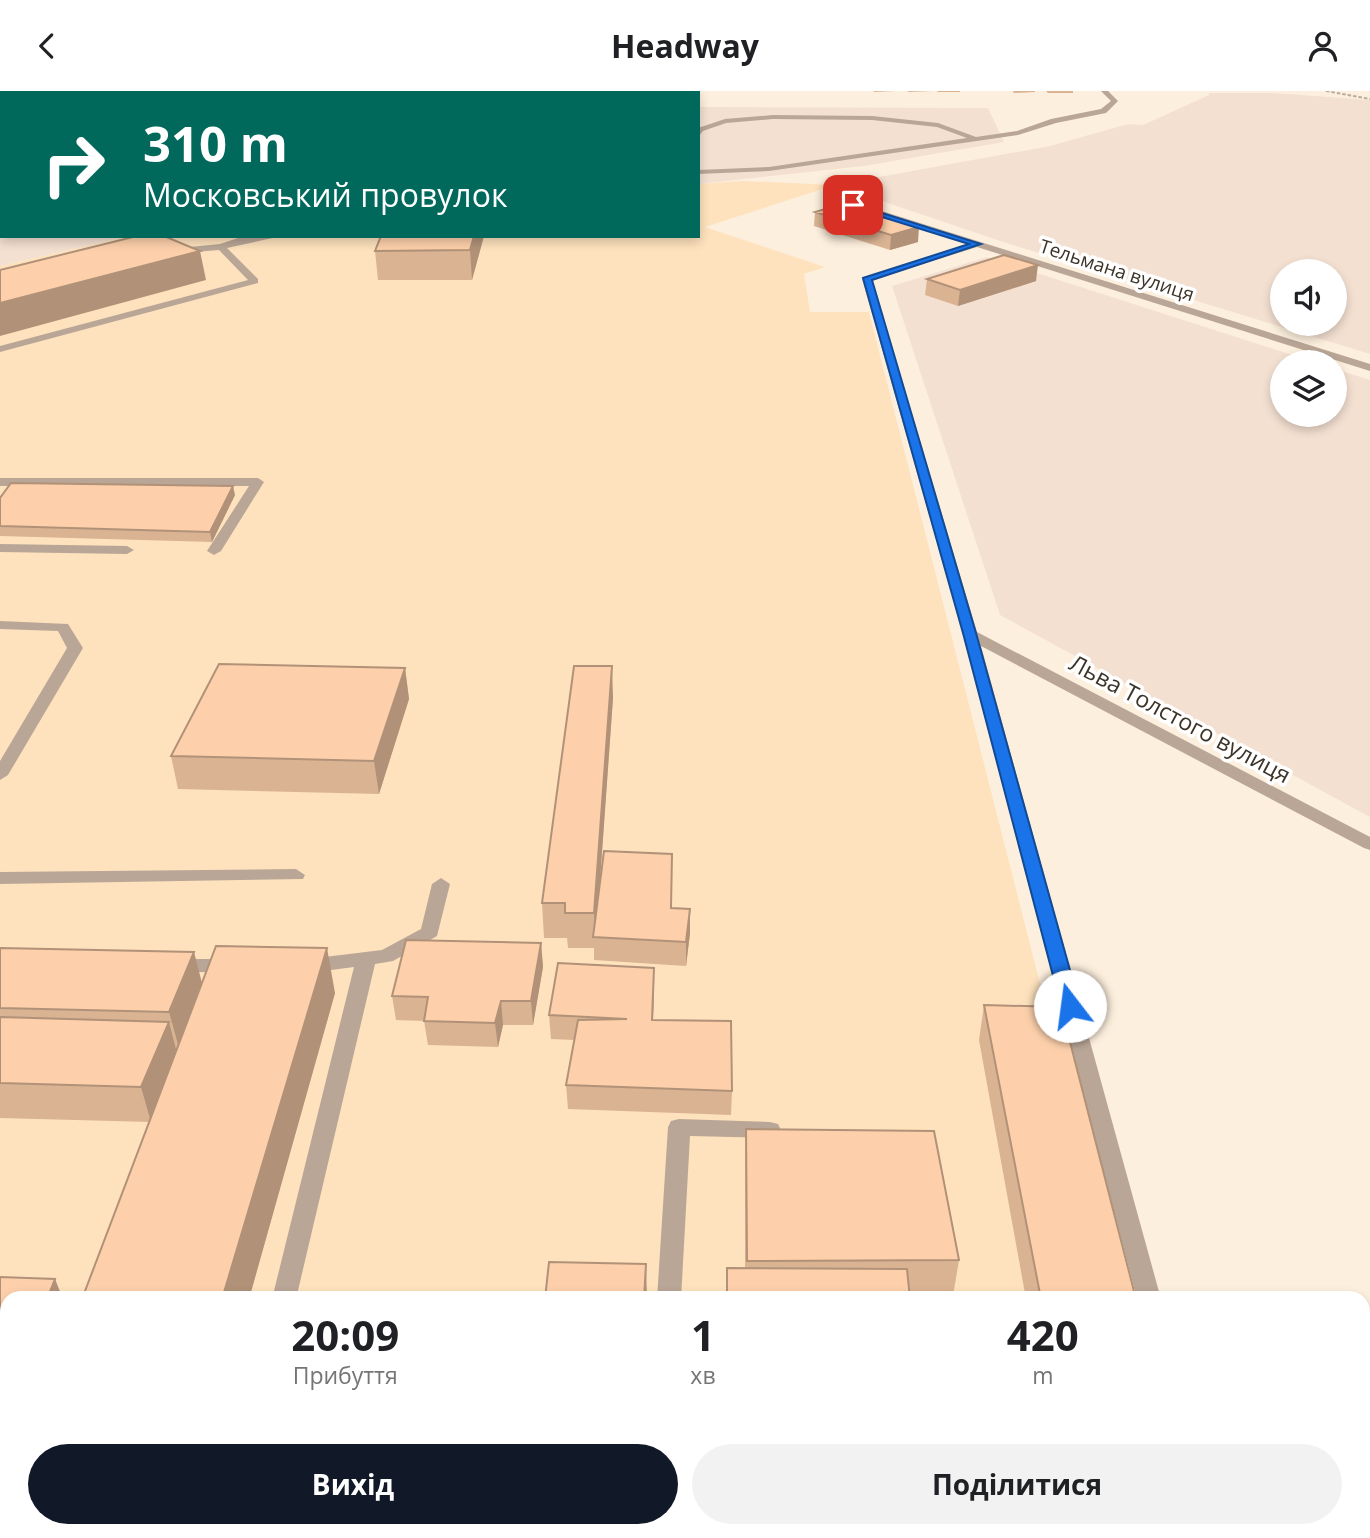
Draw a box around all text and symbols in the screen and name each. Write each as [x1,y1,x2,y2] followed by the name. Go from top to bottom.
[611,24,759,67] text: Headway
[28,27,66,65] icon: back
[1304,27,1342,65] icon: person
[143,110,288,176] text: 310 m
[28,119,119,210] icon: right
[143,173,507,216] text: Московський провулок
[823,175,883,235] pin
[834,186,872,224] icon: arrive
[1036,233,1198,307] street label: Тельмана вулиця
[1270,259,1347,427] map controls
[1270,259,1347,336] button: sound
[1270,350,1347,427] button: layers
[1064,646,1297,790] street label: Льва Толстого вулиця
[1033,969,1107,1043] position arrow
[291,1306,399,1363] text: 20:09
[691,1306,715,1363] text: 1
[1007,1306,1079,1363] text: 420
[293,1359,398,1391] text: Прибуття
[690,1359,716,1391] text: хв
[1032,1359,1053,1391] text: m
[28,1444,678,1524] button: Вихід
[692,1444,1342,1524] button: Поділитися

